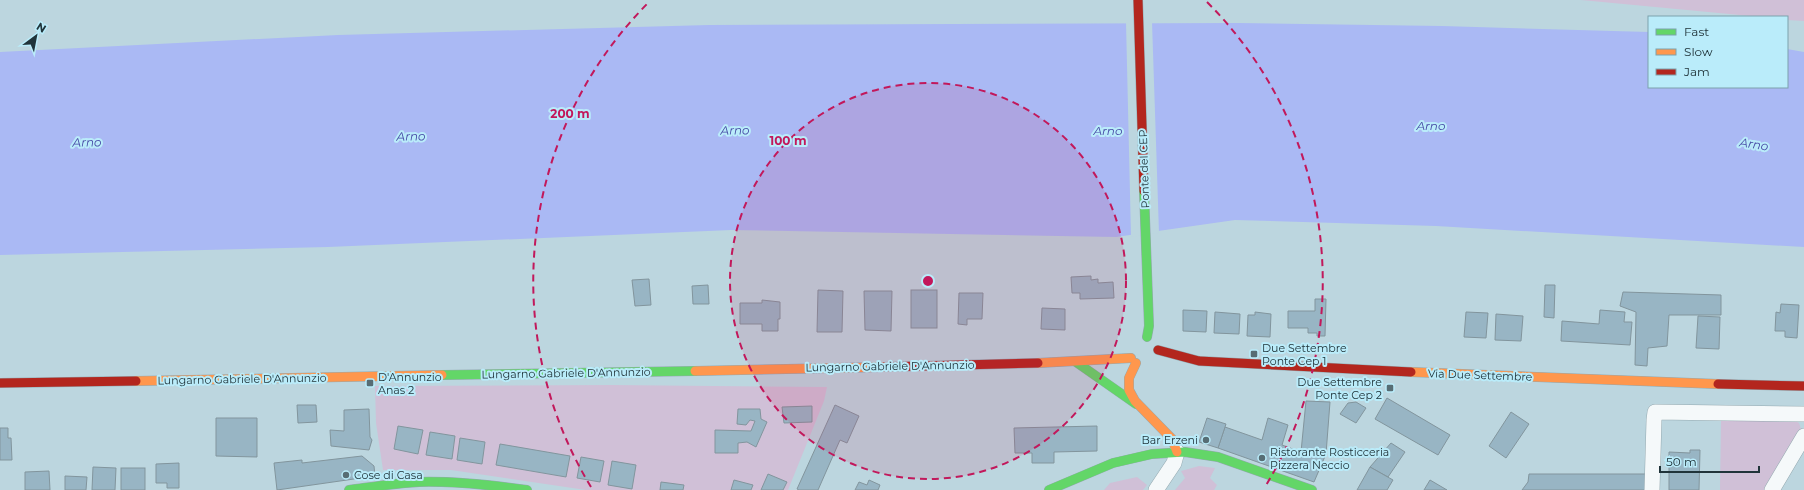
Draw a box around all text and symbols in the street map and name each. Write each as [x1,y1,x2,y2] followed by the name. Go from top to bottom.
[16,16,56,56] north arrow
[1648,16,1788,88] legend
[34,19,49,36] text: N
[1684,24,1709,39] text: Fast
[1684,44,1713,59] text: Slow
[1683,64,1710,79] text: Jam
[550,106,590,121] text: 200 m
[1416,118,1446,133] water label: Arno
[719,122,750,138] water label: Arno
[1093,123,1123,138] water label: Arno
[395,128,426,144] water label: Arno
[1136,129,1152,209] street label: Ponte del CEP
[770,133,806,148] text: 100 m
[71,134,102,150] water label: Arno
[1738,134,1770,154] water label: Arno
[921,274,935,288] centre of rings
[1262,341,1347,368] place label: Due Settembre Ponte Cep 1
[1249,349,1259,359] marker: Due Settembre Ponte Cep 1
[805,358,975,374] street label: Lungarno Gabriele D'Annunzio
[481,365,651,381] street label: Lungarno Gabriele D'Annunzio
[1428,366,1533,384] street label: Via Due Settembre
[378,370,442,397] place label: D'Annunzio Anas 2
[157,371,327,387] street label: Lungarno Gabriele D'Annunzio
[1297,375,1382,402] place label: Due Settembre Ponte Cep 2
[365,378,375,388] marker: D'Annunzio Anas 2
[1385,383,1395,393] marker: Due Settembre Ponte Cep 2
[1142,433,1198,447] place label: Bar Erzeni
[1201,435,1211,445] marker: Bar Erzeni
[1270,445,1389,472] place label: Ristorante Rosticceria Pizzera Neccio
[1660,448,1759,474] scale bar
[1257,453,1267,463] marker: Ristorante Rosticceria Pizzera Neccio
[1666,454,1697,469] text: 50 m
[354,468,423,482] place label: Cose di Casa
[341,470,351,480] marker: Cose di Casa

